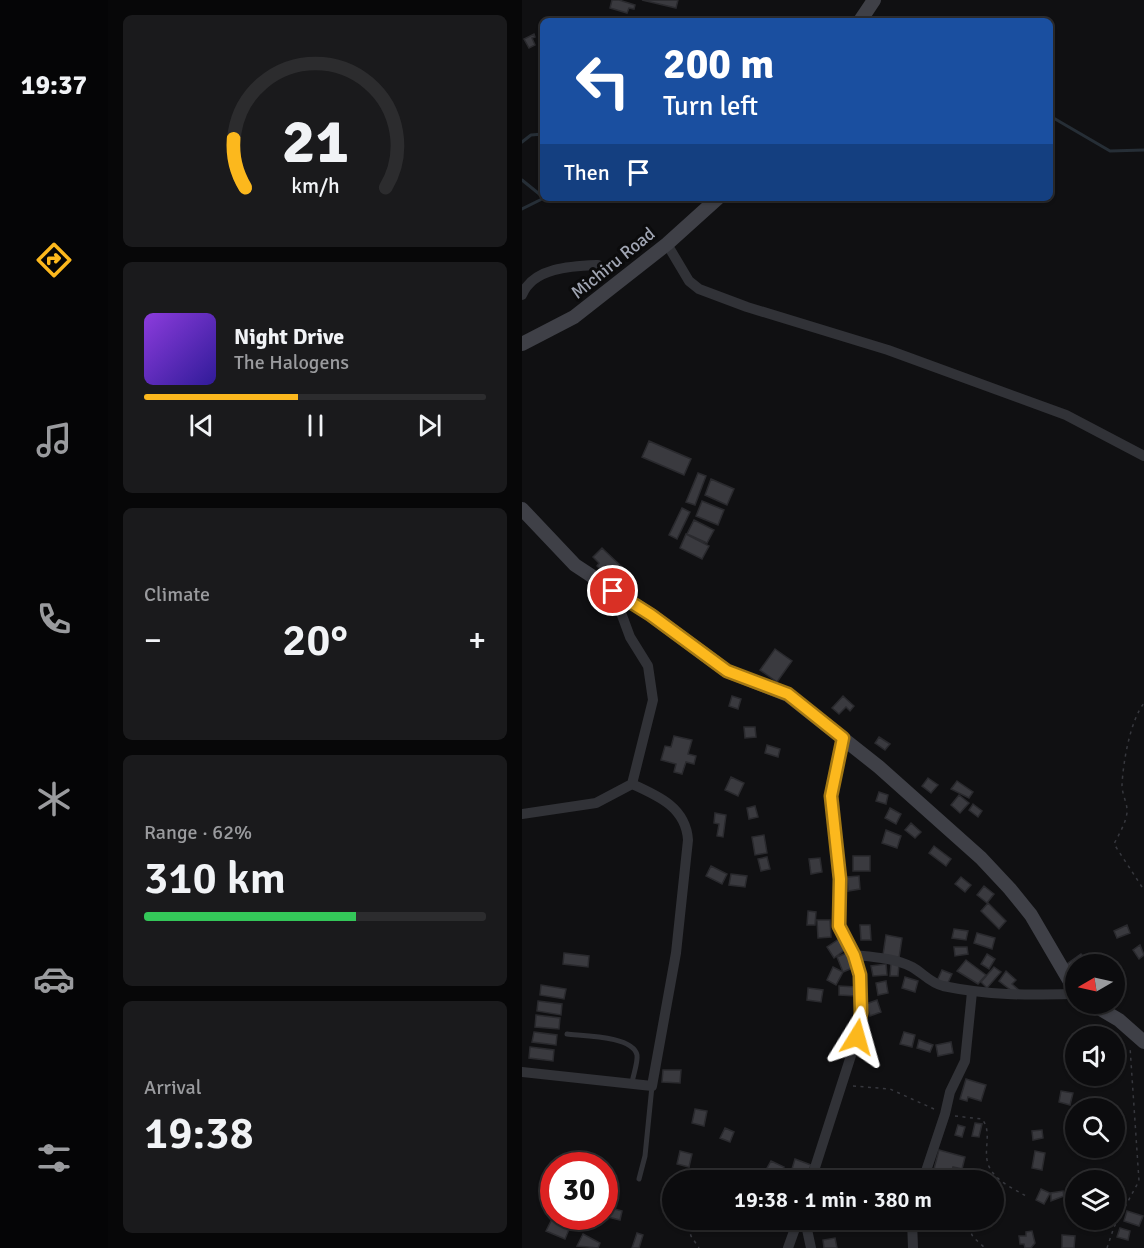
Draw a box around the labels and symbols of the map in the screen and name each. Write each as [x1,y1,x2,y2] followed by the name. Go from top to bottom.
[567,222,659,304] street label: Michiru Road
[587,565,638,616] pin
[1065,954,1125,1014] north arrow
[825,1005,889,1069] position arrow
[540,1152,618,1230] speed limit sign: 30

